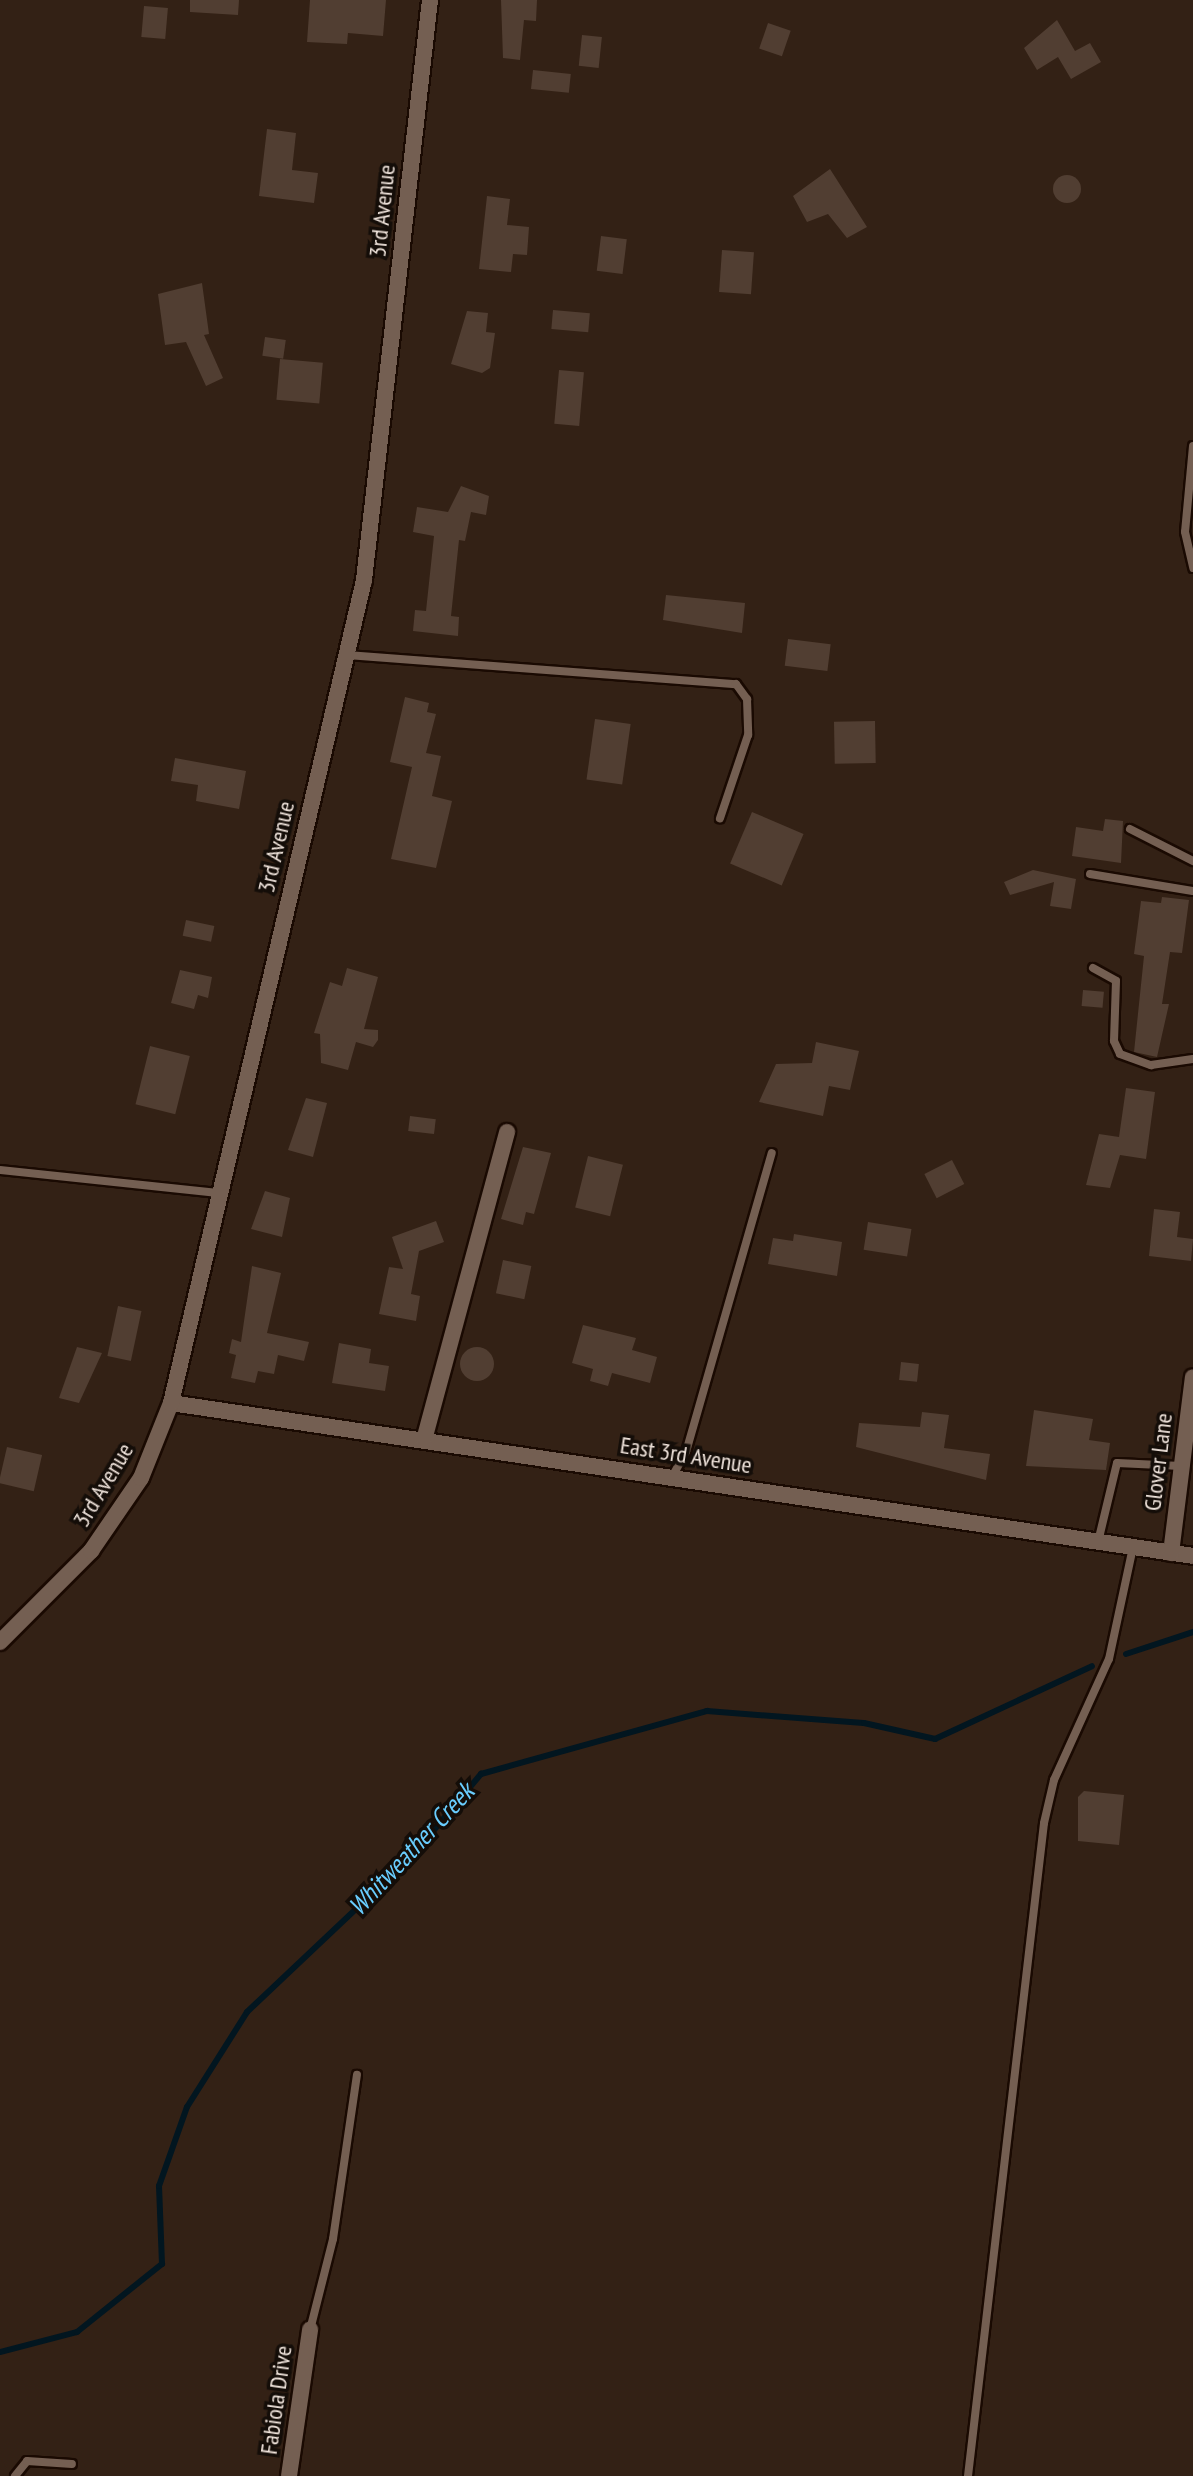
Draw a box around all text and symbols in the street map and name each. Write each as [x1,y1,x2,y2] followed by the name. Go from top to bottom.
[363,163,401,259] street label: 3rd Avenue
[251,798,301,896] street label: 3rd Avenue
[1138,1412,1178,1512] street label: Glover Lane
[618,1430,754,1480] street label: East 3rd Avenue
[67,1437,139,1533] street label: 3rd Avenue
[342,1776,480,1922] water label: Whitweather Creek
[254,2344,298,2456] street label: Fabiola Drive

